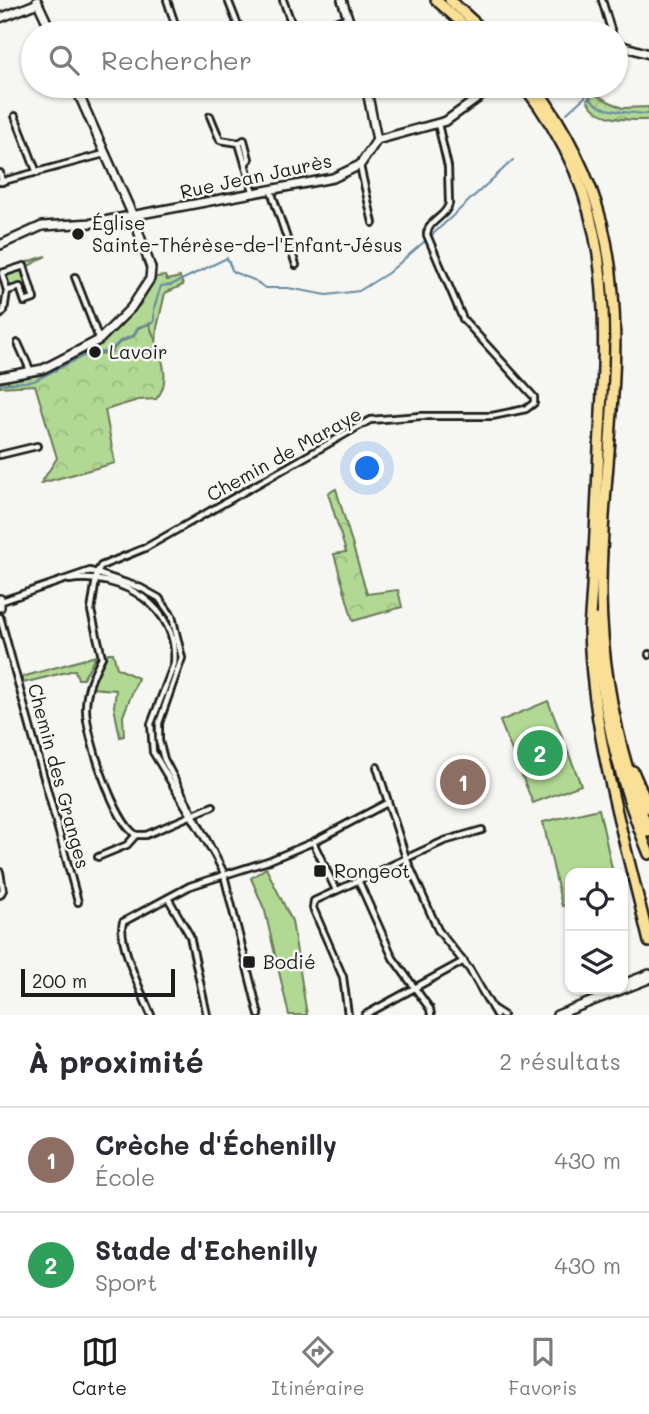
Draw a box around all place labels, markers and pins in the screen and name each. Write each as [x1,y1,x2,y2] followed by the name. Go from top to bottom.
[92,210,403,257] place label: Église Sainte-Thérèse-de-l'Enfant-Jésus
[70,226,86,242] marker: Église Sainte-Thérèse-de-l'Enfant-Jésus
[109,339,168,364] place label: Lavoir
[87,344,103,360] marker: Lavoir
[517,727,563,779] pin: 2
[440,756,486,808] pin: 1
[334,858,410,883] place label: Rongeot
[312,863,328,879] marker: Rongeot
[263,949,316,974] place label: Bodié
[241,954,257,970] marker: Bodié

